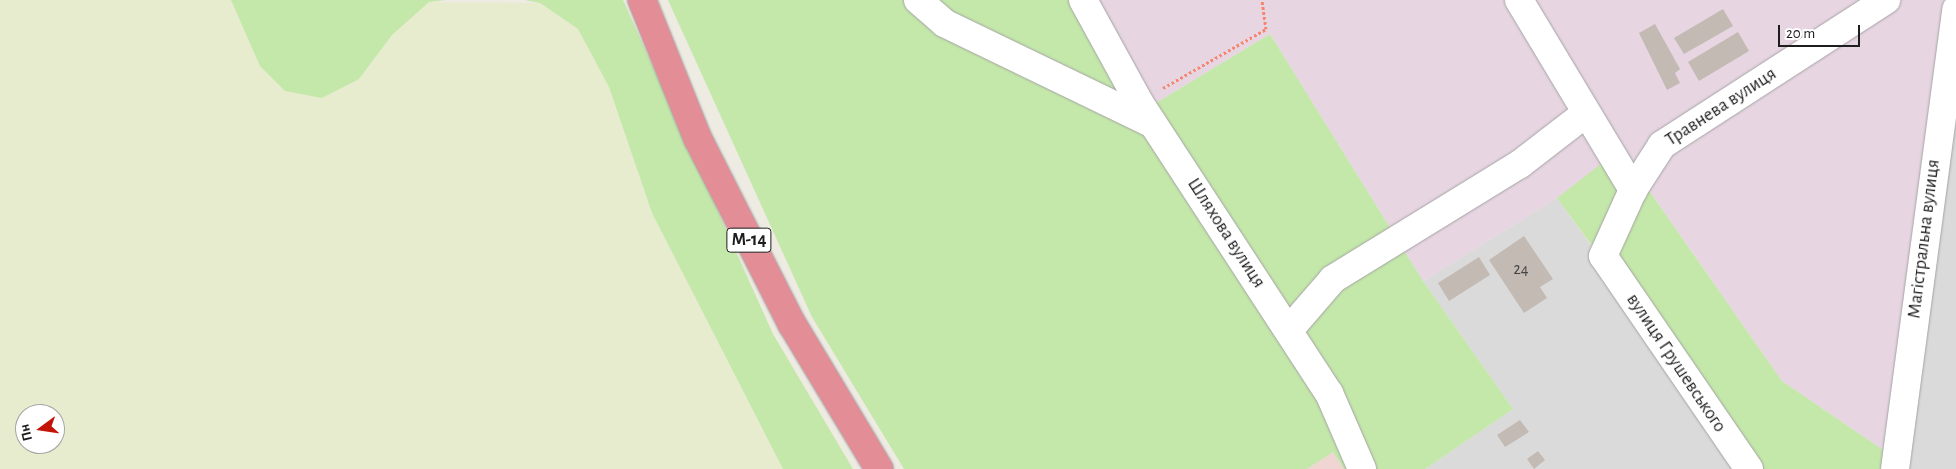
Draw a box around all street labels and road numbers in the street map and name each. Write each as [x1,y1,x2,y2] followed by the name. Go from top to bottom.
[1661,63,1781,151] street label: Травнева вулиця
[1903,158,1945,320] street label: Магістральна вулиця
[1182,174,1270,292] street label: Шляхова вулиця
[725,224,773,256] road number: М-14
[1621,289,1731,437] street label: вулиця Грушевського

